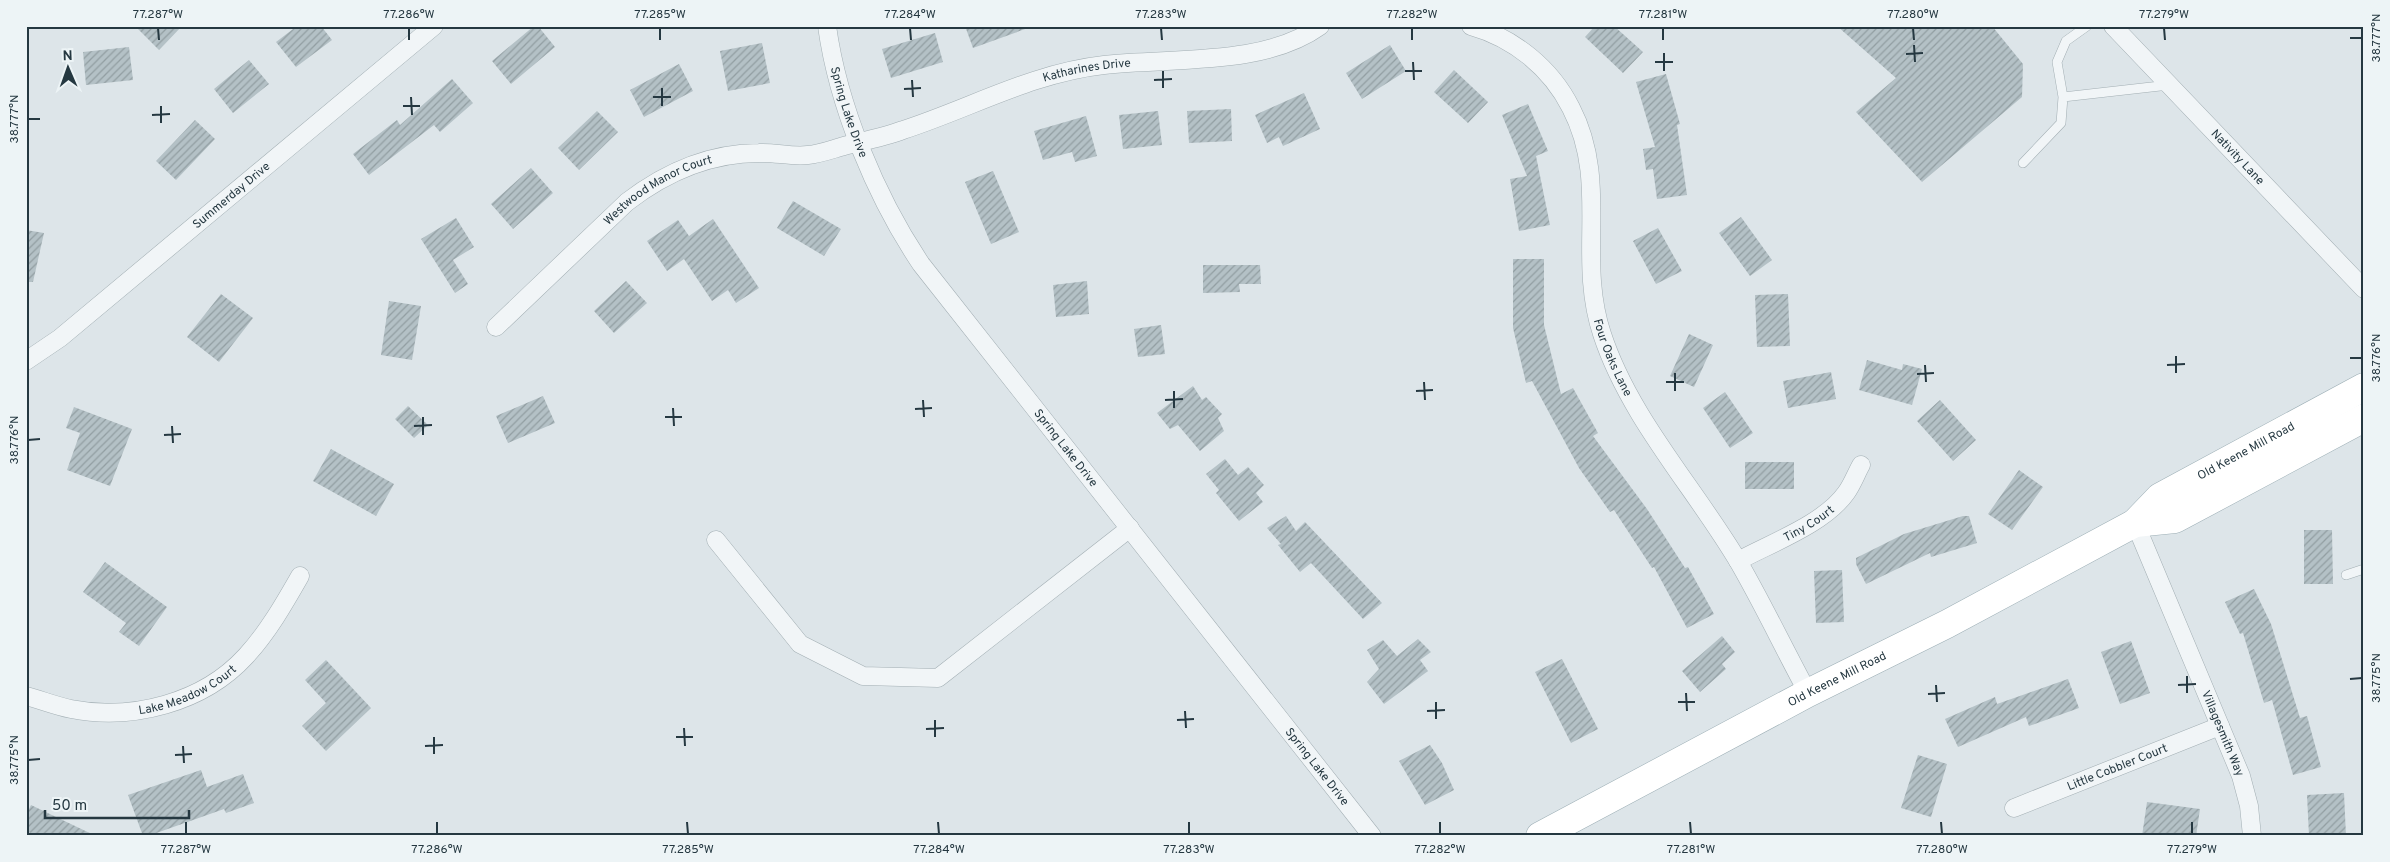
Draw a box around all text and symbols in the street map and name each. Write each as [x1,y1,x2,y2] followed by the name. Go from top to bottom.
[133,7,183,23] text: 77.287°W
[383,7,435,23] text: 77.286°W
[634,7,686,23] text: 77.285°W
[884,7,936,23] text: 77.284°W
[1135,7,1187,23] text: 77.283°W
[1386,7,1438,23] text: 77.282°W
[1639,7,1687,23] text: 77.281°W
[1887,7,1939,23] text: 77.280°W
[2139,7,2189,23] text: 77.279°W
[2369,13,2385,63] text: 38.777°N
[42,42,92,92] north arrow
[62,48,73,65] text: N
[1041,56,1131,87] street label: Katharines Drive
[826,65,871,160] street label: Spring Lake Drive
[7,94,23,144] text: 38.777°N
[2207,126,2268,189] street label: Nativity Lane
[601,152,714,229] street label: Westwood Manor Court
[190,159,274,233] street label: Summerday Drive
[1589,317,1635,400] street label: Four Oaks Lane
[2369,334,2385,382] text: 38.776°N
[1030,406,1101,491] street label: Spring Lake Drive
[7,416,23,464] text: 38.776°N
[2195,419,2298,484] street label: Old Keene Mill Road
[1781,503,1838,546] street label: Tiny Court
[1785,648,1889,711] street label: Old Keene Mill Road
[2369,653,2385,703] text: 38.775°N
[137,662,240,719] street label: Lake Meadow Court
[2197,688,2247,779] street label: Villagesmith Way
[1281,725,1352,810] street label: Spring Lake Drive
[7,735,23,785] text: 38.775°N
[2065,741,2170,795] street label: Little Cobbler Court
[45,787,189,819] scale bar
[52,797,87,816] text: 50 m
[161,842,211,858] text: 77.287°W
[411,842,463,858] text: 77.286°W
[662,842,714,858] text: 77.285°W
[913,842,965,858] text: 77.284°W
[1163,842,1215,858] text: 77.283°W
[1414,842,1466,858] text: 77.282°W
[1667,842,1715,858] text: 77.281°W
[1916,842,1968,858] text: 77.280°W
[2167,842,2217,858] text: 77.279°W

